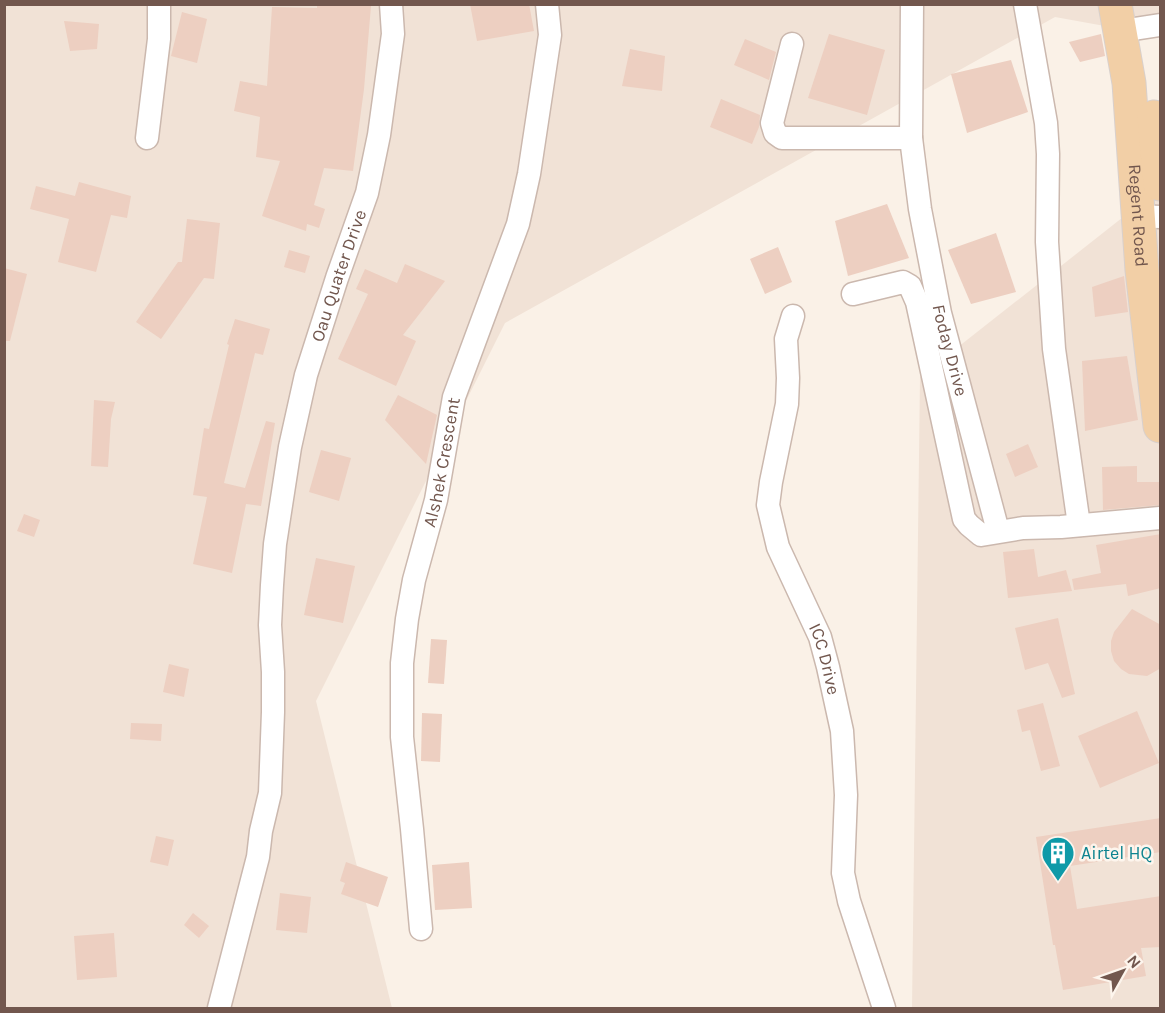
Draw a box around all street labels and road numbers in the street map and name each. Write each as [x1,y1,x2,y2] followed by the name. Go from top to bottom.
[1124,163,1153,268] street label: Regent Road
[306,207,371,345] street label: Oau Quater Drive
[928,303,973,399] street label: Foday Drive
[418,395,465,530] street label: Alshek Crescent
[804,620,845,697] street label: ICC Drive

